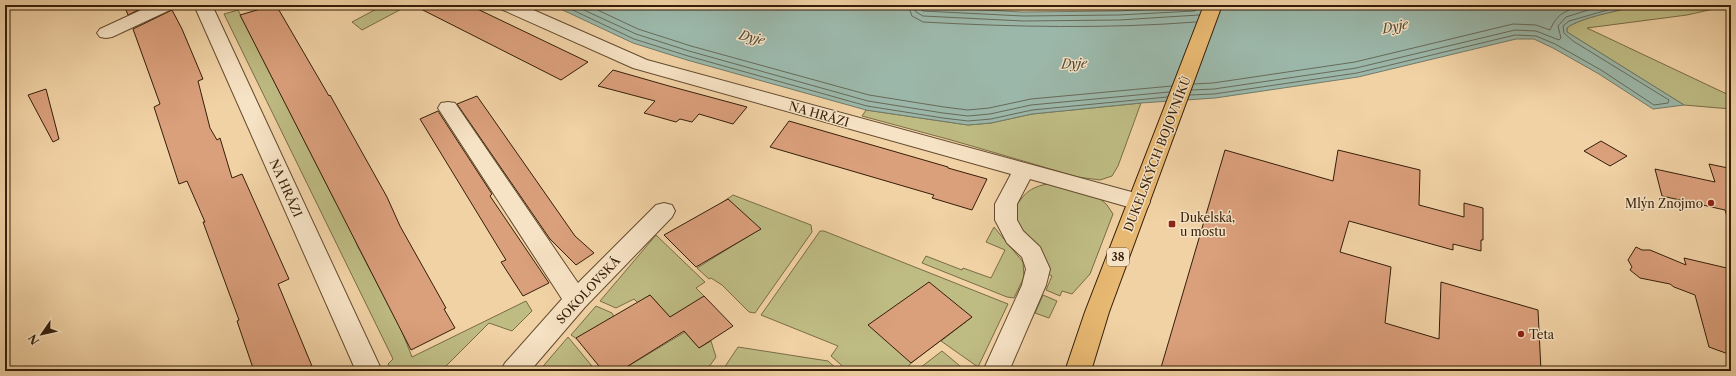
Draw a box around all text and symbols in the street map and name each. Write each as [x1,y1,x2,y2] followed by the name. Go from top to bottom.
[1380,15,1410,37] water label: Dyje
[737,26,767,48] water label: Dyje
[1060,55,1088,71] water label: Dyje
[1119,74,1194,234] street label: DUKELSKÝCH BOJOVNÍKŮ
[787,97,851,130] street label: NA HRÁZI
[267,156,306,219] street label: NA HRÁZI
[1625,196,1703,211] place label: Mlýn Znojmo
[1706,198,1716,208] marker: Mlýn Znojmo
[1180,210,1235,239] place label: Dukelská, u mostu
[1167,219,1177,229] marker: Dukelská, u mostu
[1107,248,1129,266] road number: 38
[552,252,624,327] street label: SOKOLOVSKÁ
[22,314,62,354] north arrow
[1529,327,1555,342] place label: Teta
[1516,329,1526,339] marker: Teta
[25,331,42,347] text: N

